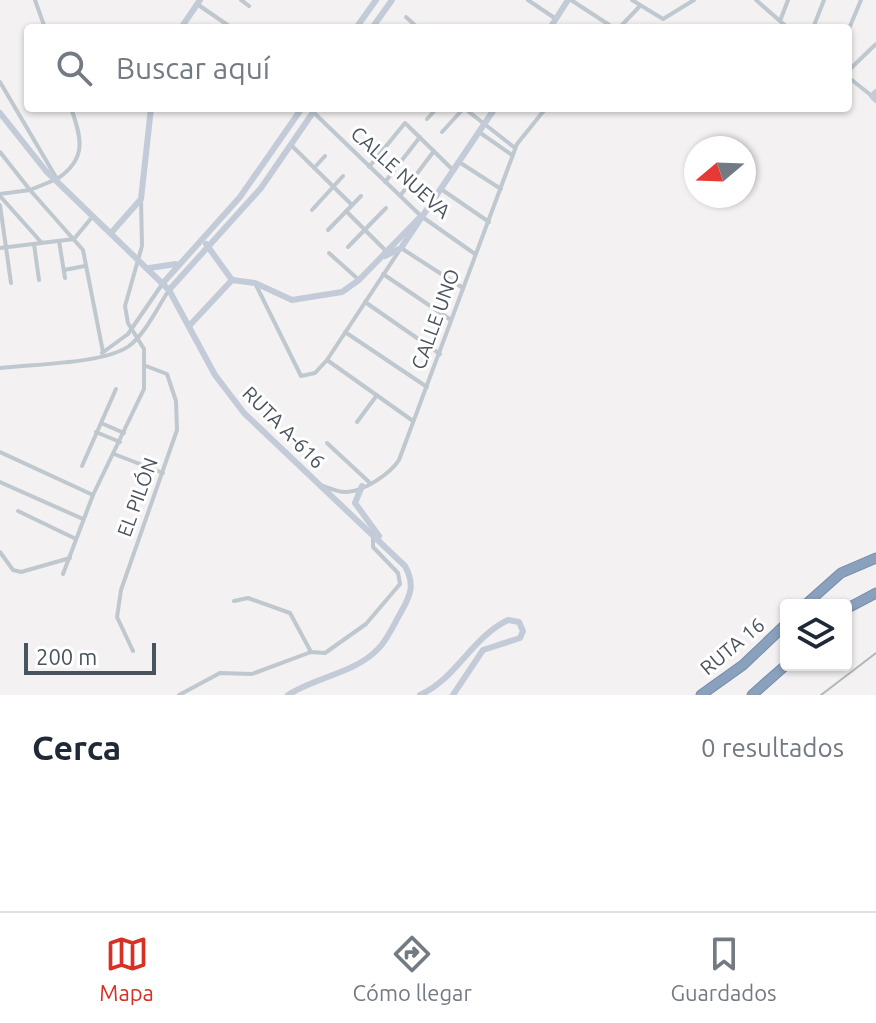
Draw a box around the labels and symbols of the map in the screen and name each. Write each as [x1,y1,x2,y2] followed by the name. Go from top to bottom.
[347,121,455,223] street label: CALLE NUEVA
[684,136,756,208] north arrow
[406,266,464,372] street label: CALLE UNO
[238,381,330,473] street label: RUTA A-616
[112,454,162,540] street label: EL PILÓN
[695,613,769,679] street label: RUTA 16
[24,639,156,675] scale bar

